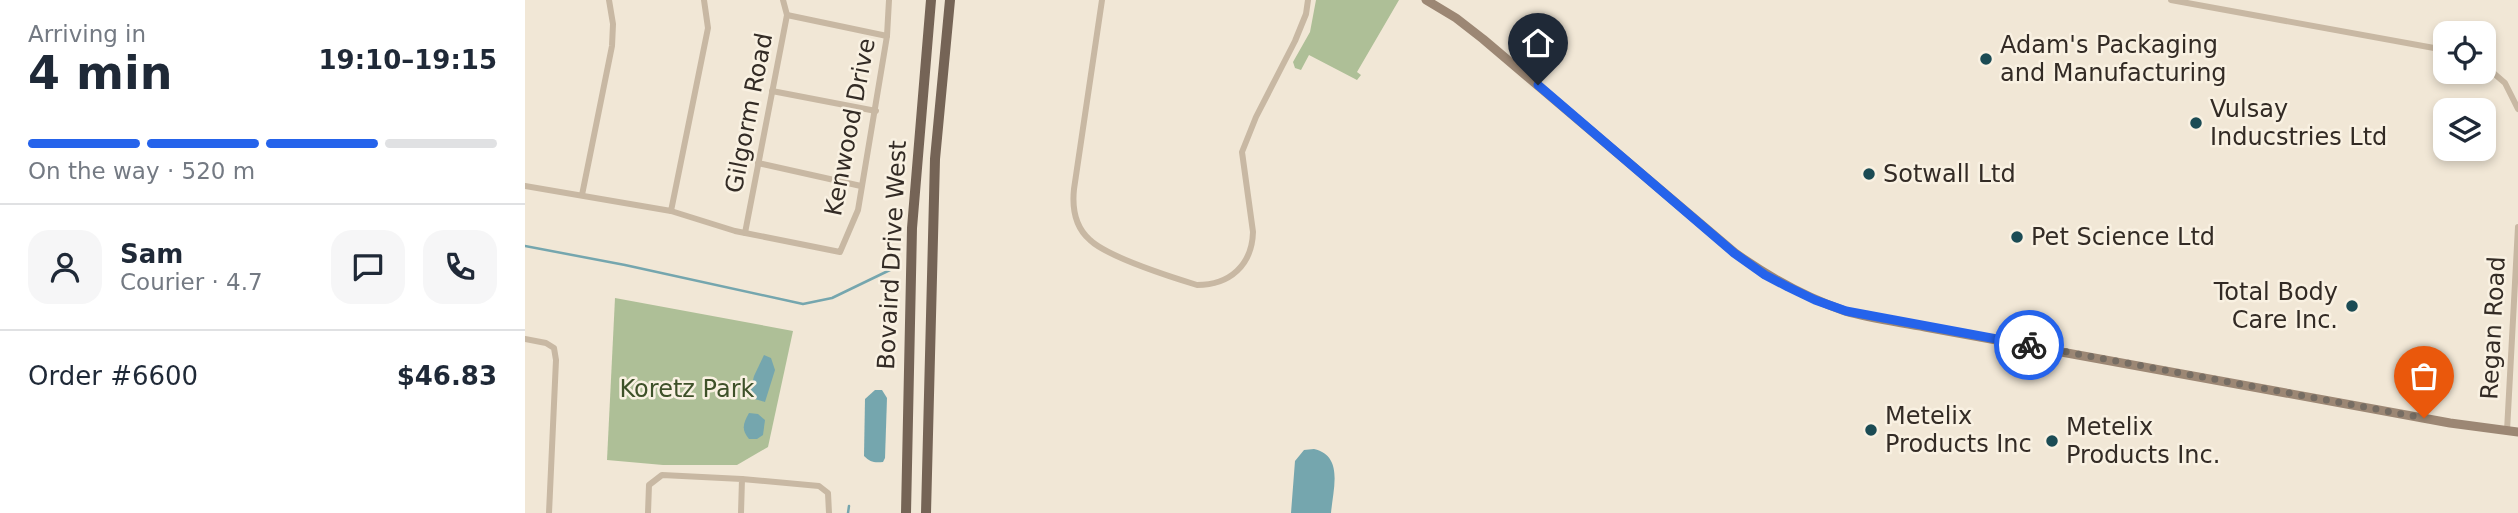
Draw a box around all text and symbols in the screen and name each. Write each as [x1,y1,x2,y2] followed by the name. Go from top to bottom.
[1508,13,1568,85] pin
[28,21,146,47] text: Arriving in
[2433,21,2496,161] map controls
[2433,21,2496,84] button: locate
[1519,24,1557,62] icon: home
[720,31,778,195] street label: Gilgorm Road
[2000,31,2227,87] place label: Adam's Packaging and Manufacturing
[819,36,881,218] street label: Kenwood Drive
[318,45,497,75] text: 19:10–19:15
[28,46,172,100] text: 4 min
[1978,51,1994,67] marker: Adam's Packaging and Manufacturing
[2210,95,2387,151] place label: Vulsay Inducstries Ltd
[2433,98,2496,161] button: layers
[2188,115,2204,131] marker: Vulsay Inducstries Ltd
[872,140,912,370] street label: Bovaird Drive West
[28,158,255,184] text: On the way · 520 m
[1883,160,2016,188] place label: Sotwall Ltd
[1861,166,1877,182] marker: Sotwall Ltd
[2031,223,2215,251] place label: Pet Science Ltd
[2009,229,2025,245] marker: Pet Science Ltd
[28,230,102,304] button: person
[331,230,405,304] button: chat
[423,230,497,304] button: phone
[120,239,183,269] text: Sam
[2475,256,2511,400] street label: Regan Road
[120,269,263,295] text: Courier · 4.7
[2213,278,2338,334] place label: Total Body Care Inc.
[2344,298,2360,314] marker: Total Body Care Inc.
[1994,310,2064,380] courier
[2010,326,2048,364] icon: bike
[2394,346,2454,418] pin
[2405,357,2443,395] icon: bag
[28,361,198,391] text: Order #6600
[397,361,497,391] text: $46.83
[620,375,755,403] park label: Koretz Park
[1885,402,2032,458] place label: Metelix Products Inc
[2066,413,2220,469] place label: Metelix Products Inc.
[1863,422,1879,438] marker: Metelix Products Inc
[2044,433,2060,449] marker: Metelix Products Inc.

